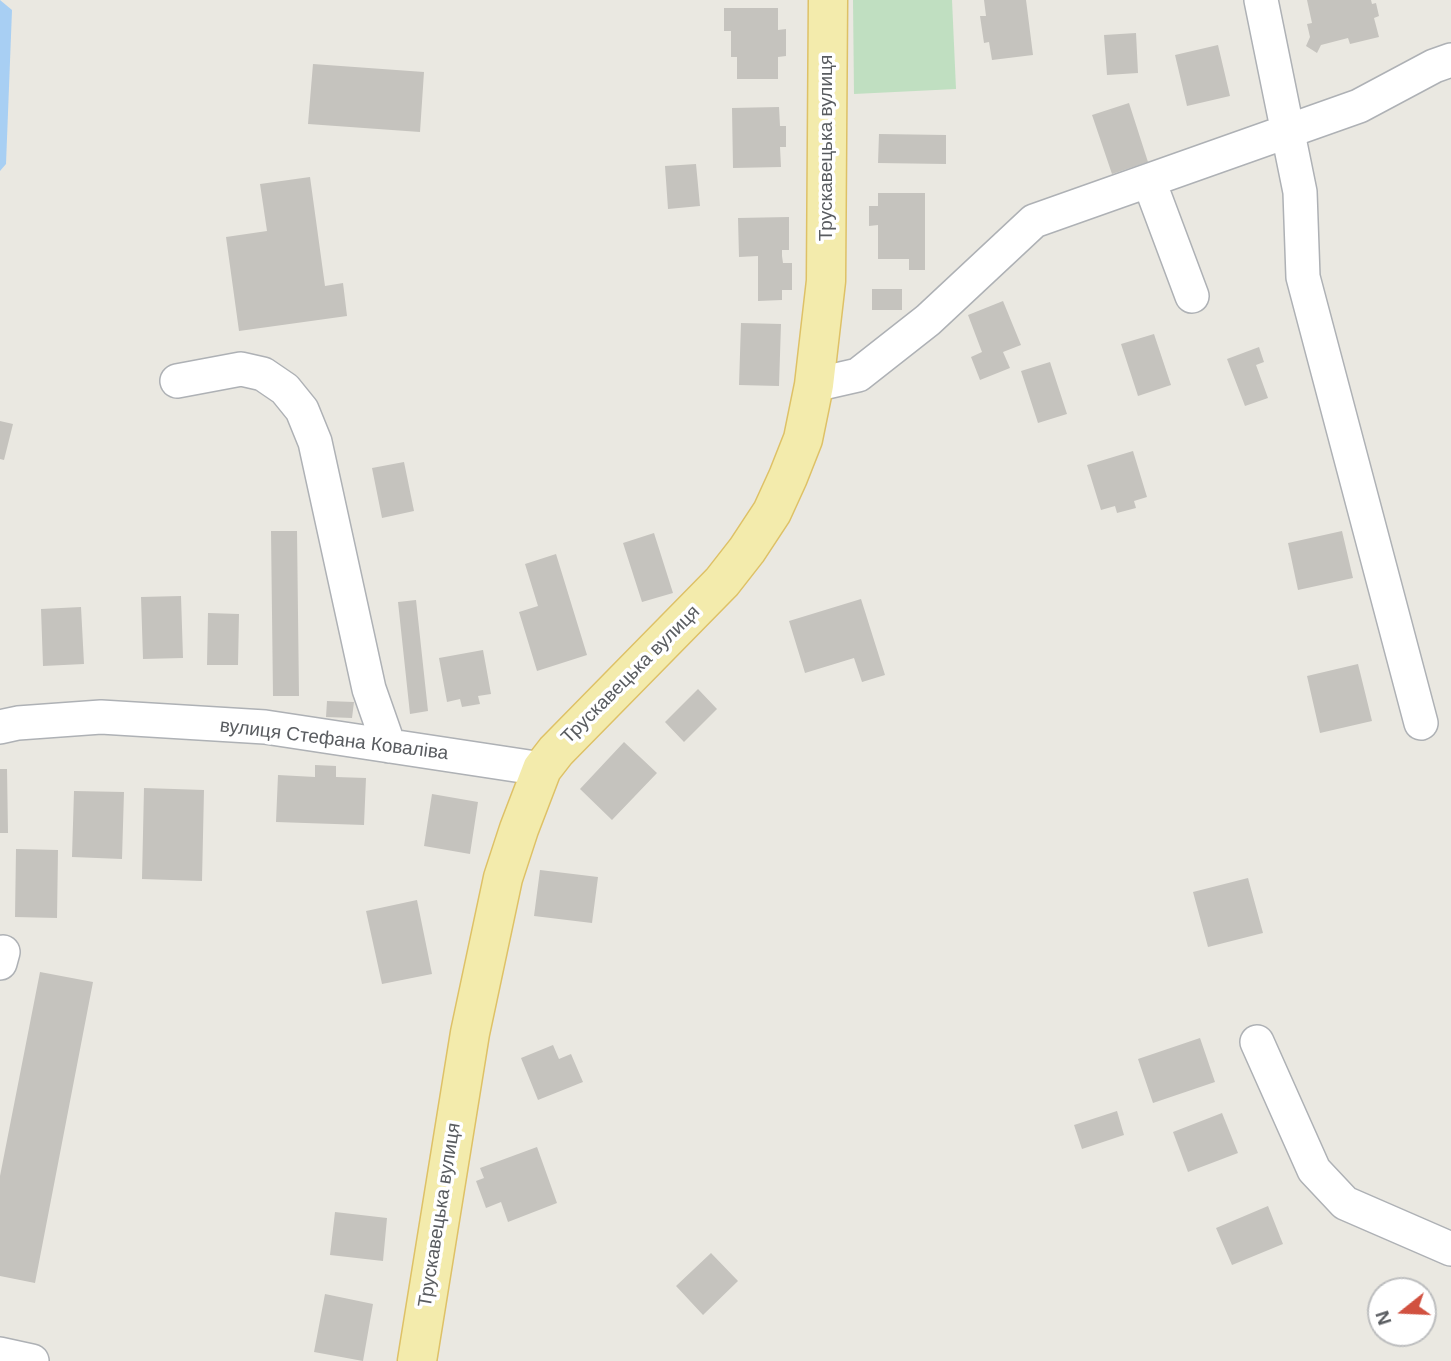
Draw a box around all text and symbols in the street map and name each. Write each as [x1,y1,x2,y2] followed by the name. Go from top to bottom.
[816,55,838,241] street label: Трускавецька вулиця
[557,601,705,749] street label: Трускавецька вулиця
[218,715,450,765] street label: вулиця Стефана Коваліва
[414,1121,466,1309] street label: Трускавецька вулиця
[1367,1277,1437,1347] north arrow
[1371,1308,1396,1328] text: N

